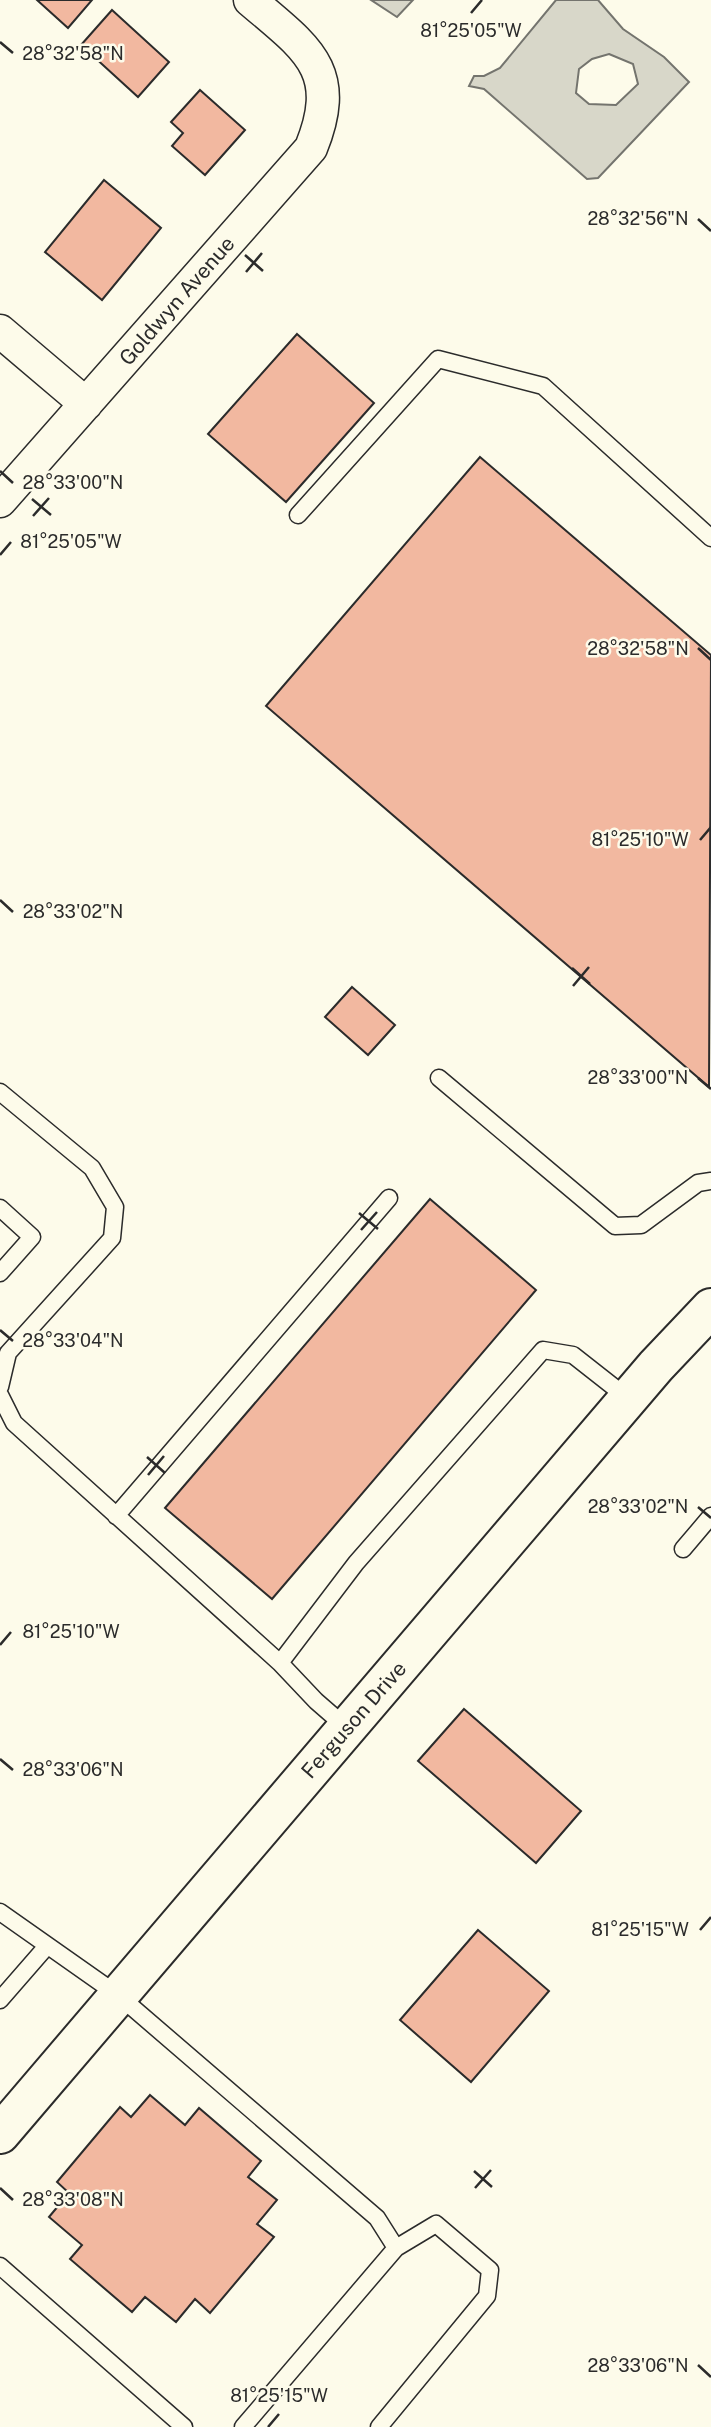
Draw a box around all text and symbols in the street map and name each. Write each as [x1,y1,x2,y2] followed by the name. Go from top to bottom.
[420,20,522,41] text: 81°25'05"W
[22,43,124,64] text: 28°32'58"N
[587,208,689,229] text: 28°32'56"N
[114,231,239,370] street label: Goldwyn Avenue
[23,472,123,493] text: 28°33'00"N
[20,531,122,552] text: 81°25'05"W
[587,638,689,659] text: 28°32'58"N
[591,829,689,850] text: 81°25'10"W
[23,901,123,922] text: 28°33'02"N
[588,1067,688,1088] text: 28°33'00"N
[22,1330,124,1351] text: 28°33'04"N
[588,1496,688,1517] text: 28°33'02"N
[22,1621,120,1642] text: 81°25'10"W
[296,1656,411,1783] street label: Ferguson Drive
[22,1759,124,1780] text: 28°33'06"N
[591,1919,689,1940] text: 81°25'15"W
[22,2189,124,2210] text: 28°33'08"N
[587,2355,689,2376] text: 28°33'06"N
[230,2385,328,2406] text: 81°25'15"W

